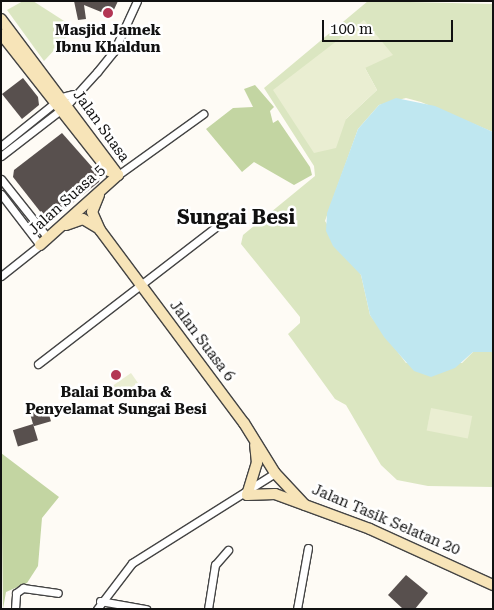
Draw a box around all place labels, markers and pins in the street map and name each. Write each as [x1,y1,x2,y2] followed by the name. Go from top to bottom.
[102,7,114,19] marker: Masjid Jamek Ibnu Khaldun
[55,21,161,56] place label: Masjid Jamek Ibnu Khaldun
[110,369,122,381] marker: Balai Bomba & Penyelamat Sungai Besi
[25,383,207,418] place label: Balai Bomba & Penyelamat Sungai Besi

